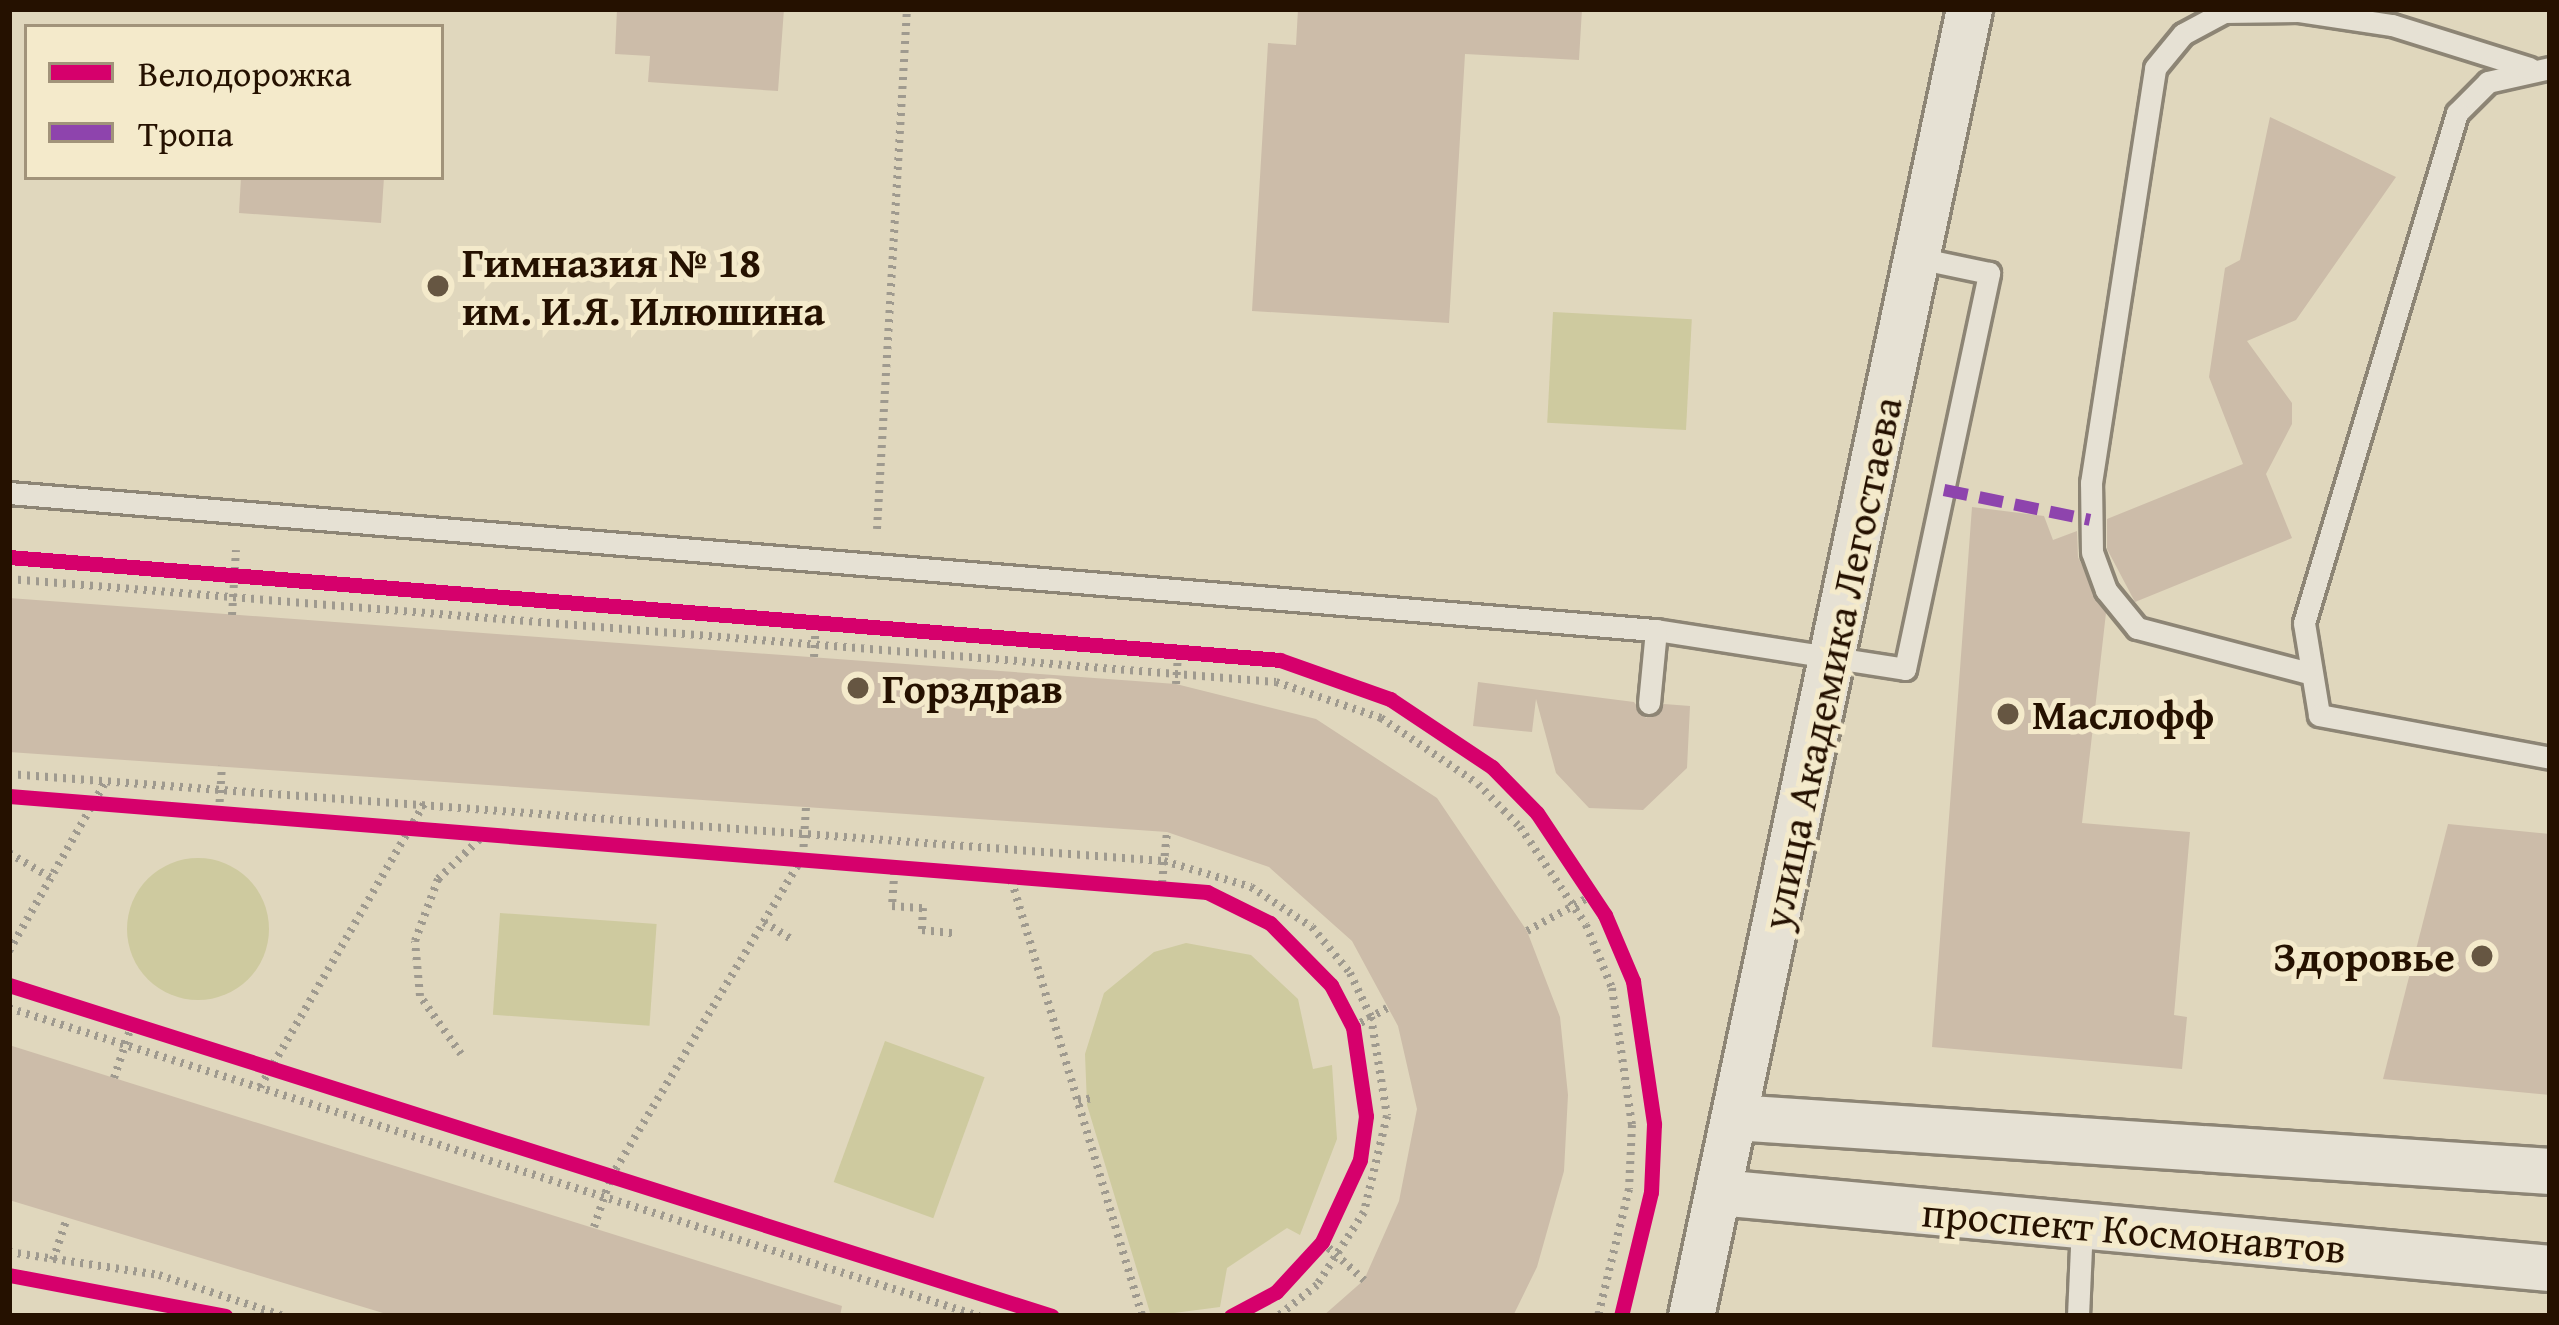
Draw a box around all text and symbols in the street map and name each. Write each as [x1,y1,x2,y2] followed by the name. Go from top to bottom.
[24,24,444,180] legend
[138,46,352,99] text: Велодорожка
[138,106,233,159] text: Тропа
[462,237,825,336] place label: Гимназия № 18 им. И.Я. Илюшина
[425,273,451,299] marker: Гимназия № 18 им. И.Я. Илюшина
[1750,392,1912,934] street label: улица Академика Легостаева
[882,663,1063,713] place label: Горздрав
[845,675,871,701] marker: Горздрав
[2032,689,2214,739] place label: Маслофф
[1995,701,2021,727] marker: Маслофф
[2273,931,2455,981] place label: Здоровье
[2466,940,2498,972] marker: Здоровье
[1920,1186,2348,1274] street label: проспект Космонавтов

